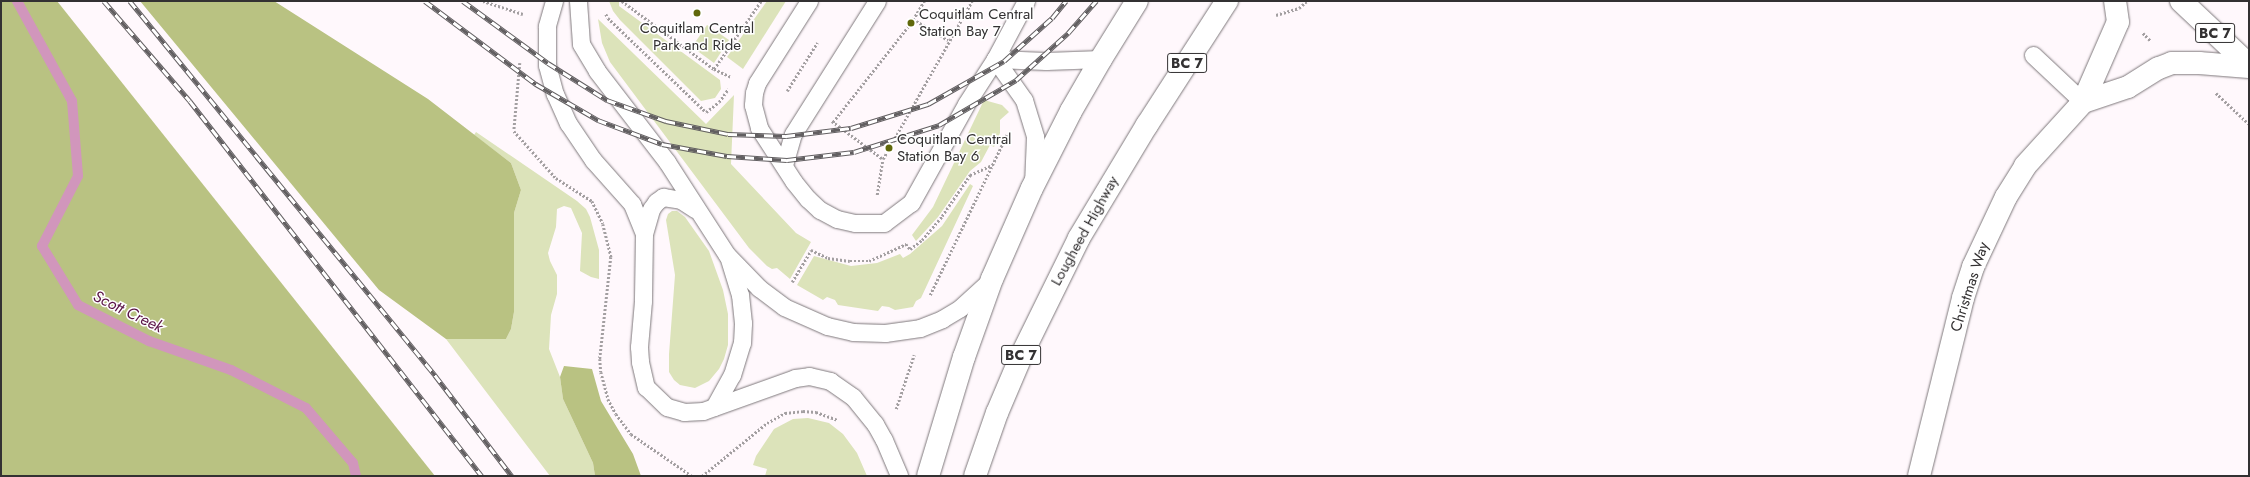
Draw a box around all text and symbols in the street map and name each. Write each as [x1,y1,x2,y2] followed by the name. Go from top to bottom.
[919,5,1034,40] place label: Coquitlam Central Station Bay 7
[692,8,702,18] marker: Coquitlam Central Park and Ride
[906,18,916,28] marker: Coquitlam Central Station Bay 7
[640,19,754,54] place label: Coquitlam Central Park and Ride
[2195,21,2235,45] road number: BC 7
[1167,51,1207,75] road number: BC 7
[897,130,1012,165] place label: Coquitlam Central Station Bay 6
[884,143,894,153] marker: Coquitlam Central Station Bay 6
[1047,173,1123,289] street label: Lougheed Highway
[1947,240,1993,334] street label: Christmas Way
[90,287,166,337] water label: Scott Creek
[1001,343,1041,367] road number: BC 7

